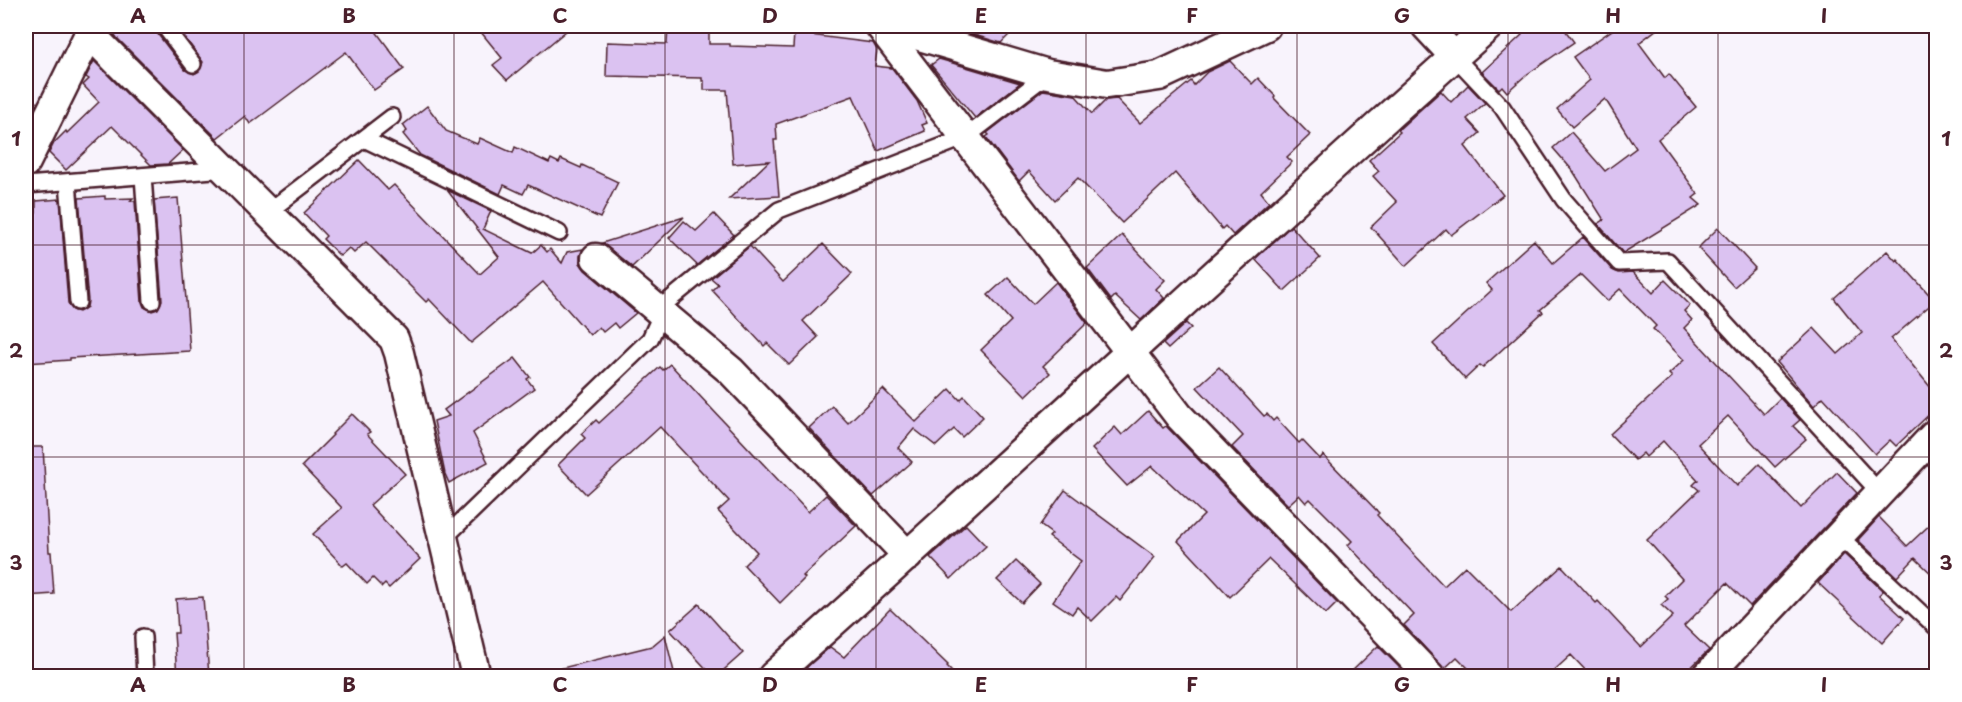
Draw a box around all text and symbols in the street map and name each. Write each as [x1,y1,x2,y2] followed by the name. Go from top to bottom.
[130,0,146,30] text: A
[342,0,356,30] text: B
[552,0,568,30] text: C
[762,0,778,30] text: D
[975,0,987,30] text: E
[1186,0,1198,30] text: F
[1394,0,1410,30] text: G
[1605,0,1621,30] text: H
[1821,0,1827,30] text: I
[11,123,21,153] text: 1
[1941,123,1951,153] text: 1
[9,335,23,365] text: 2
[1939,335,1953,365] text: 2
[9,547,23,577] text: 3
[1939,547,1953,577] text: 3
[130,669,146,699] text: A
[342,669,356,699] text: B
[552,669,568,699] text: C
[762,669,778,699] text: D
[975,669,987,699] text: E
[1186,669,1198,699] text: F
[1394,669,1410,699] text: G
[1605,669,1621,699] text: H
[1821,669,1827,699] text: I

